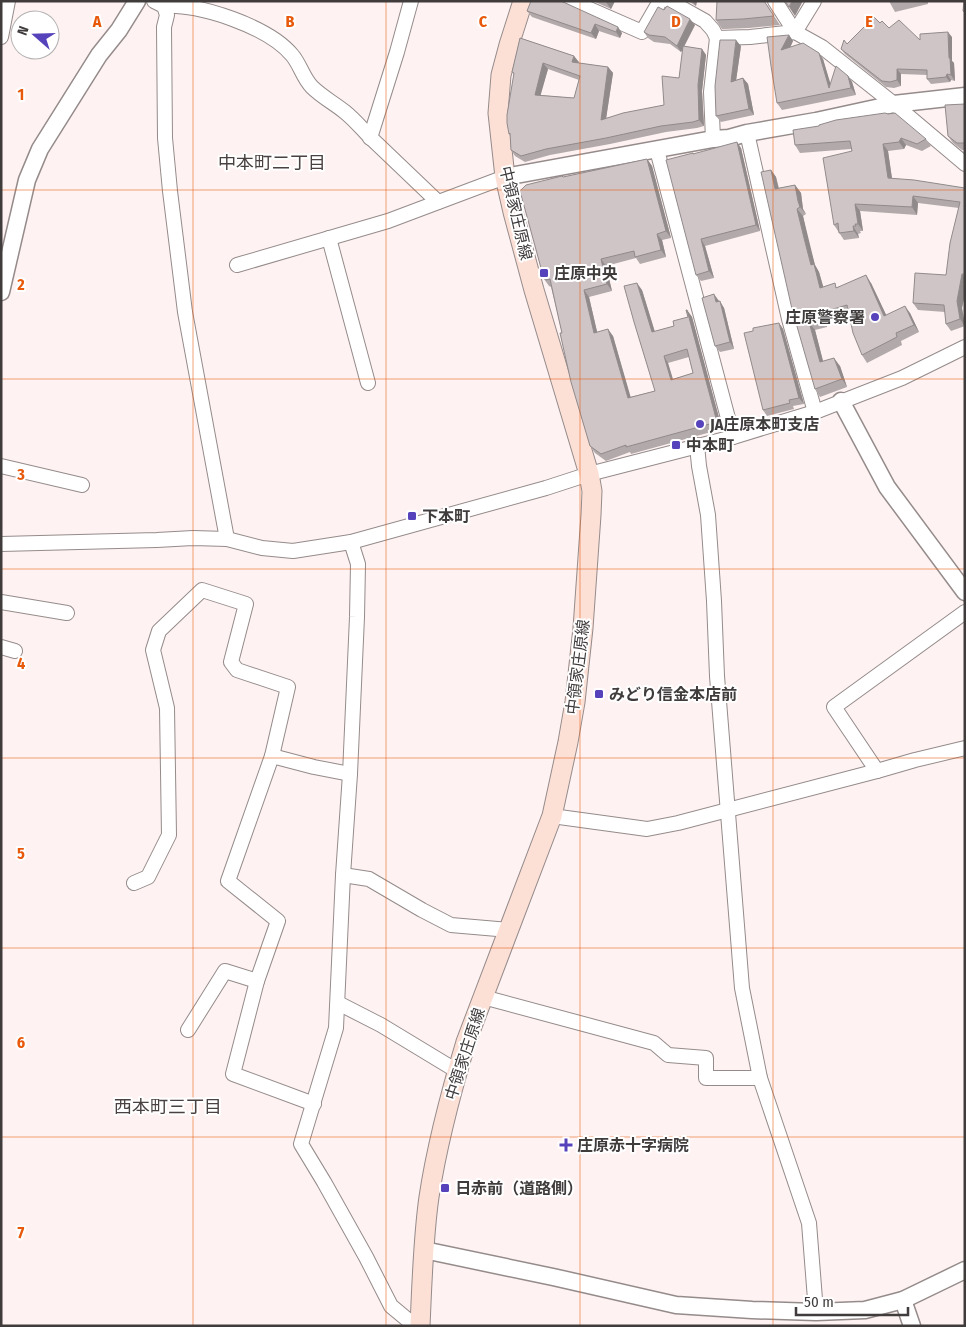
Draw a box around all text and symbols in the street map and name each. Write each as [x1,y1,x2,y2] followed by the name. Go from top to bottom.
[10,10,60,60] north arrow
[92,12,102,31] text: A
[286,12,295,31] text: B
[479,12,488,31] text: C
[671,12,681,31] text: D
[865,12,873,31] text: E
[14,24,33,38] text: N
[18,85,24,104] text: 1
[218,152,326,174] district label: 中本町二丁目
[496,164,536,262] street label: 中領家庄原線
[554,264,618,283] place label: 庄原中央
[538,267,550,279] marker: 庄原中央
[16,275,25,294] text: 2
[785,308,865,327] place label: 庄原警察署
[869,311,881,323] marker: 庄原警察署
[709,415,819,434] place label: JA庄原本町支店
[694,418,706,430] marker: JA庄原本町支店
[686,436,734,455] place label: 中本町
[670,439,682,451] marker: 中本町
[16,465,25,484] text: 3
[422,507,470,526] place label: 下本町
[406,510,418,522] marker: 下本町
[563,618,593,716] street label: 中領家庄原線
[17,654,25,673] text: 4
[609,685,737,704] place label: みどり信金本店前
[593,688,605,700] marker: みどり信金本店前
[17,844,25,863] text: 5
[441,1005,489,1103] street label: 中領家庄原線
[17,1033,25,1052] text: 6
[114,1096,222,1118] district label: 西本町三丁目
[577,1136,689,1155] place label: 庄原赤十字病院
[559,1138,573,1152] marker: 庄原赤十字病院
[455,1179,583,1198] place label: 日赤前（道路側）
[439,1182,451,1194] marker: 日赤前（道路側）
[18,1223,25,1242] text: 7
[796,1284,908,1316] scale bar
[804,1293,834,1311] text: 50 m

